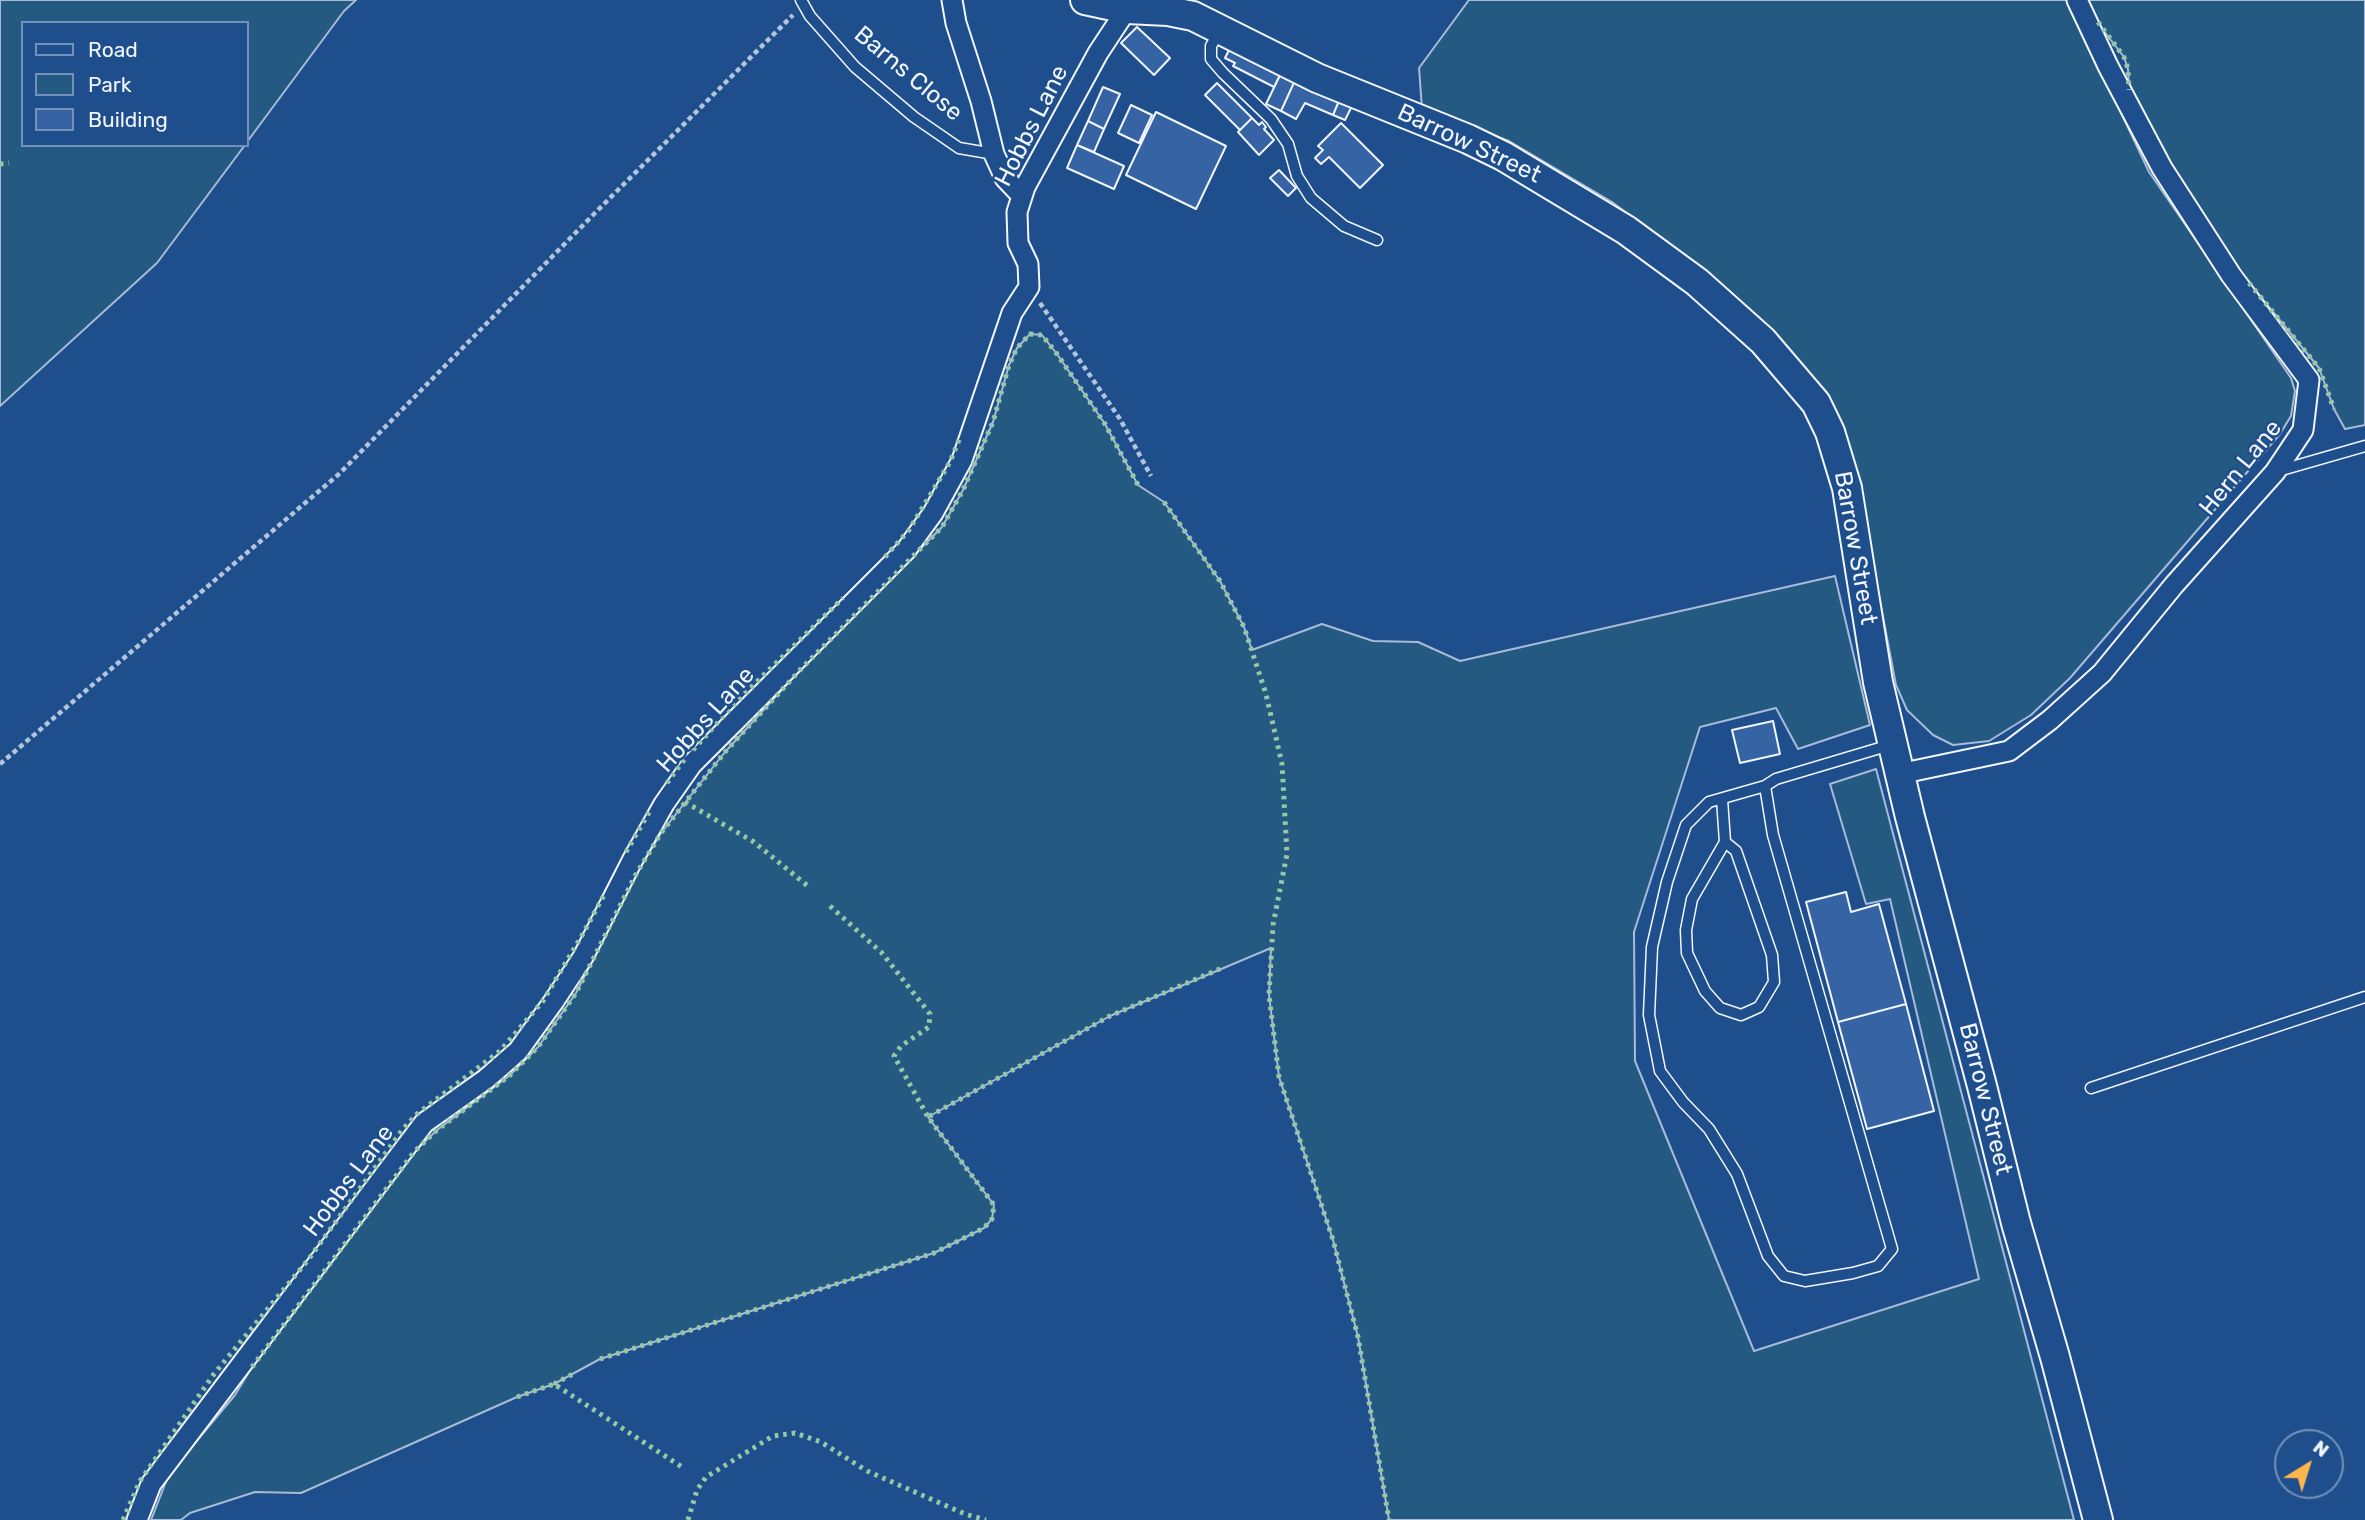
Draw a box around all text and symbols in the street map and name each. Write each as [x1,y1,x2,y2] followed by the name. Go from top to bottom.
[848,20,968,128] street label: Barns Close
[21,21,248,147] legend
[88,37,138,62] text: Road
[989,61,1075,191] street label: Hobbs Lane
[88,72,132,97] text: Park
[1393,98,1545,190] street label: Barrow Street
[88,107,168,132] text: Building
[2194,414,2288,522] street label: Hern Lane
[1827,469,1883,627] street label: Barrow Street
[651,661,761,779] street label: Hobbs Lane
[1952,1020,2018,1178] street label: Barrow Street
[298,1119,400,1243] street label: Hobbs Lane
[2274,1429,2344,1499] north arrow
[2309,1435,2333,1462] text: N

